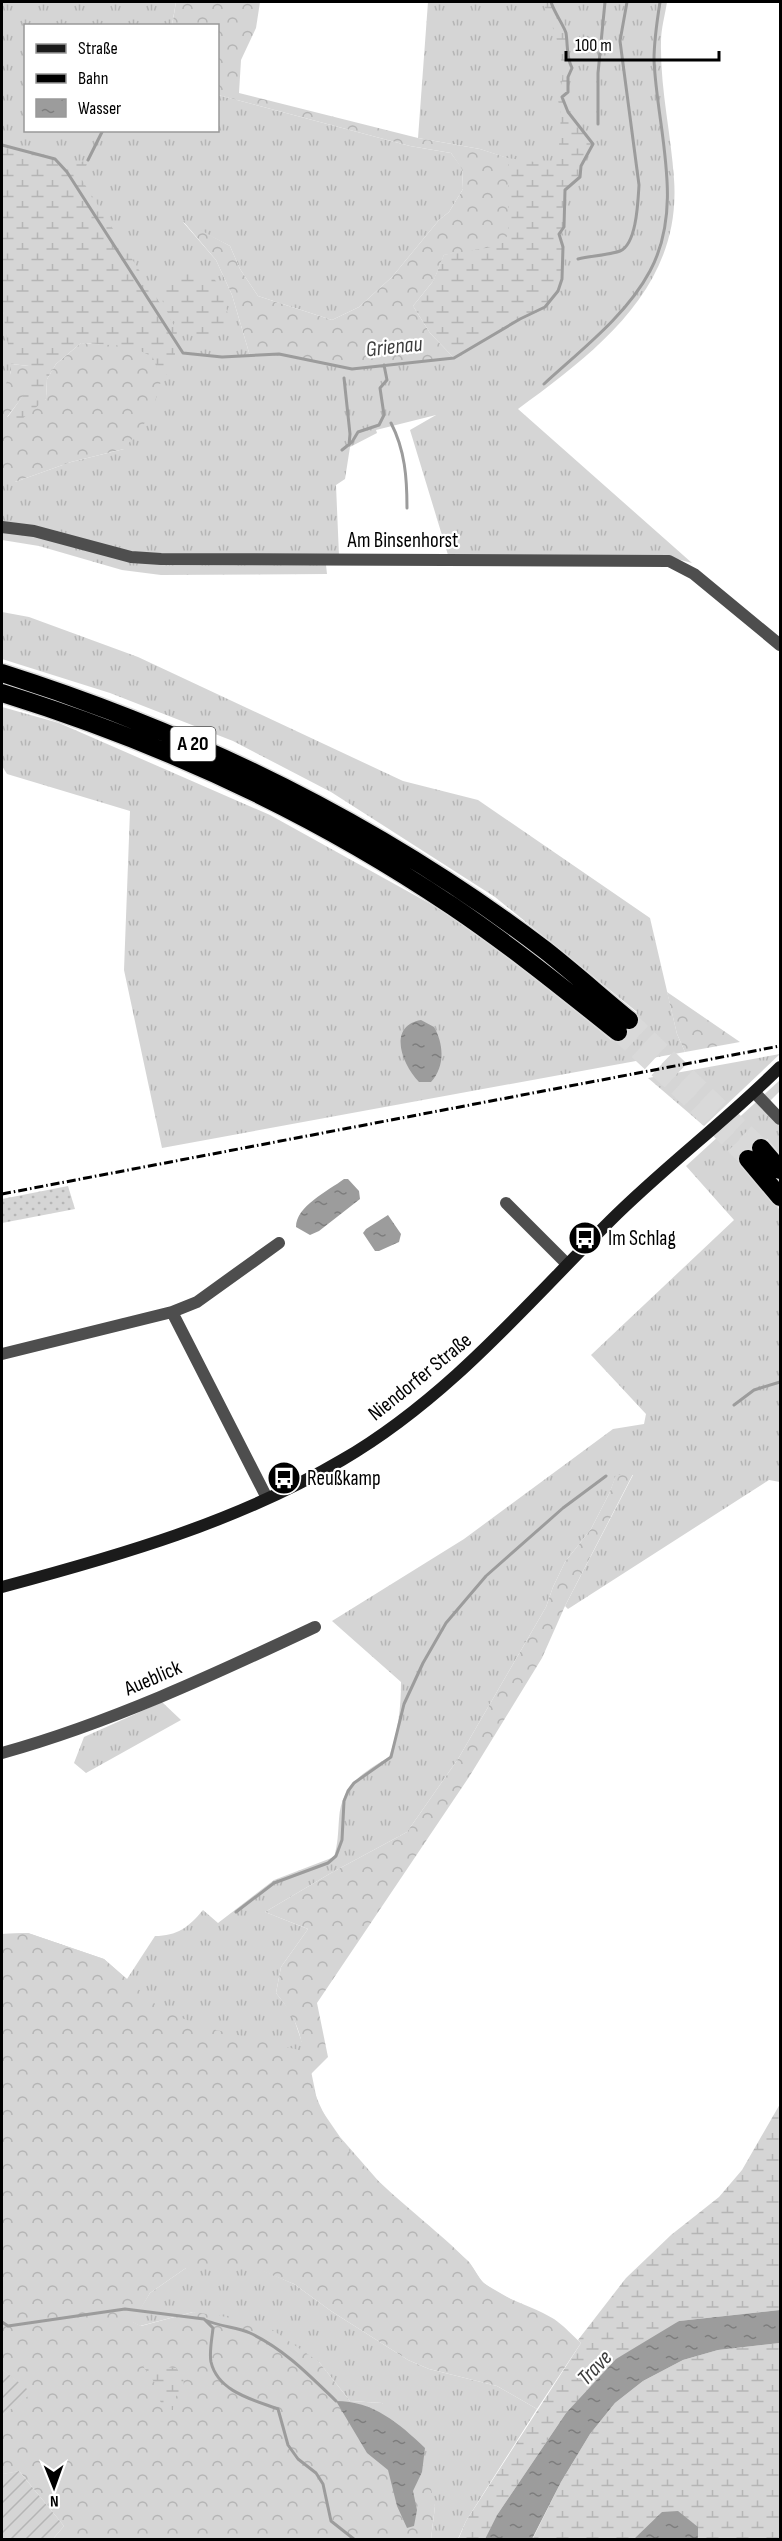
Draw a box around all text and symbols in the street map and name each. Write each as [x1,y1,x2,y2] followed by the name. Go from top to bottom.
[24,24,219,132] legend
[566,24,719,62] scale bar
[575,35,612,56] text: 100 m
[78,38,118,59] text: Straße
[78,68,108,89] text: Bahn
[78,98,121,119] text: Wasser
[364,331,424,363] water label: Grienau
[347,528,458,553] street label: Am Binsenhorst
[170,727,216,761] road number: A 20
[567,1220,603,1256] bus stop icon: Im Schlag
[608,1226,676,1251] place label: Im Schlag
[363,1328,477,1426] street label: Niendorfer Straße
[266,1460,302,1496] bus stop icon: Reußkamp
[307,1466,381,1491] place label: Reußkamp
[120,1655,185,1702] street label: Aueblick
[572,2344,618,2391] water label: Trave
[24,2457,84,2517] north arrow
[50,2491,59,2510] text: N

